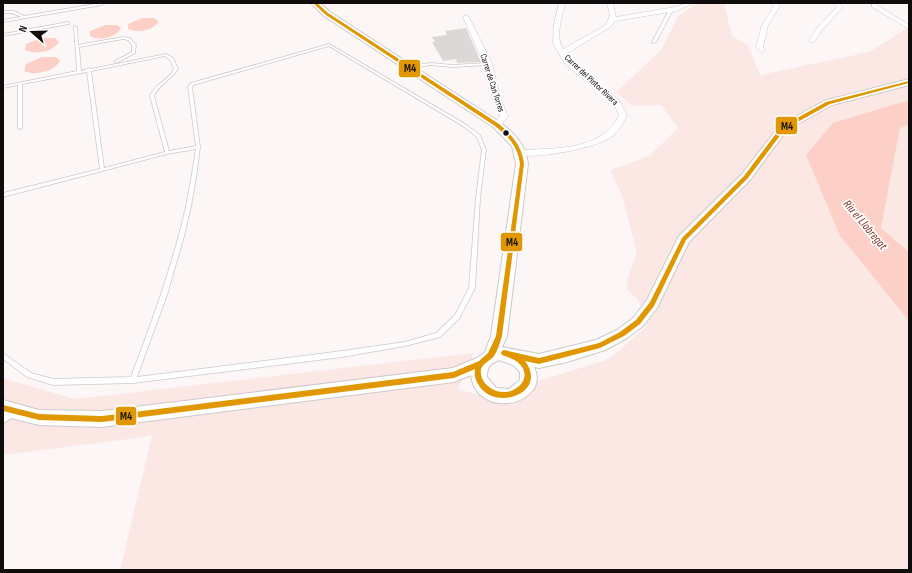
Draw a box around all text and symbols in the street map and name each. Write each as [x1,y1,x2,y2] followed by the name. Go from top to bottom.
[12,12,52,52] north arrow
[16,24,30,34] text: N
[477,52,507,114] street label: Carrer de Can Torres
[562,52,620,108] street label: Carrer del Pintor Rivera
[398,59,421,78] line badge: M4
[404,62,416,75] text: M4
[775,116,798,135] line badge: M4
[781,120,793,133] text: M4
[501,128,511,138] unlabelled marker
[840,197,890,253] water label: Riu el Llobregat
[500,232,523,252] line badge: M4
[506,236,518,249] text: M4
[115,406,137,426] line badge: M4
[120,410,132,423] text: M4

